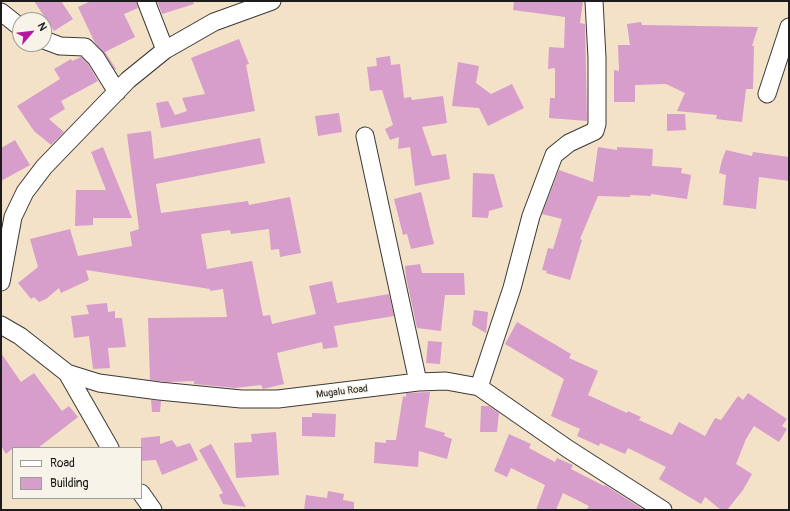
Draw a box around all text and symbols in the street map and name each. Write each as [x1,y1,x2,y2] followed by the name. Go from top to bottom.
[12,12,52,52] north arrow
[35,20,50,33] text: N
[315,383,369,401] street label: Mugalu Road
[12,447,142,499] legend
[50,456,75,471] text: Road
[50,476,89,491] text: Building

